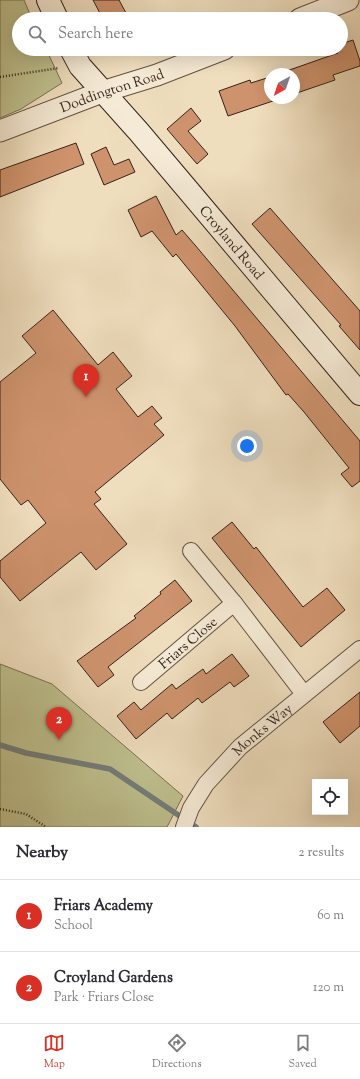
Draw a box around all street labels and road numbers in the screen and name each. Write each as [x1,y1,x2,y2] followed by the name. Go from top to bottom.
[58,65,168,119] street label: Doddington Road
[193,202,268,285] street label: Croyland Road
[155,613,223,675] street label: Friars Close
[229,700,298,761] street label: Monks Way

